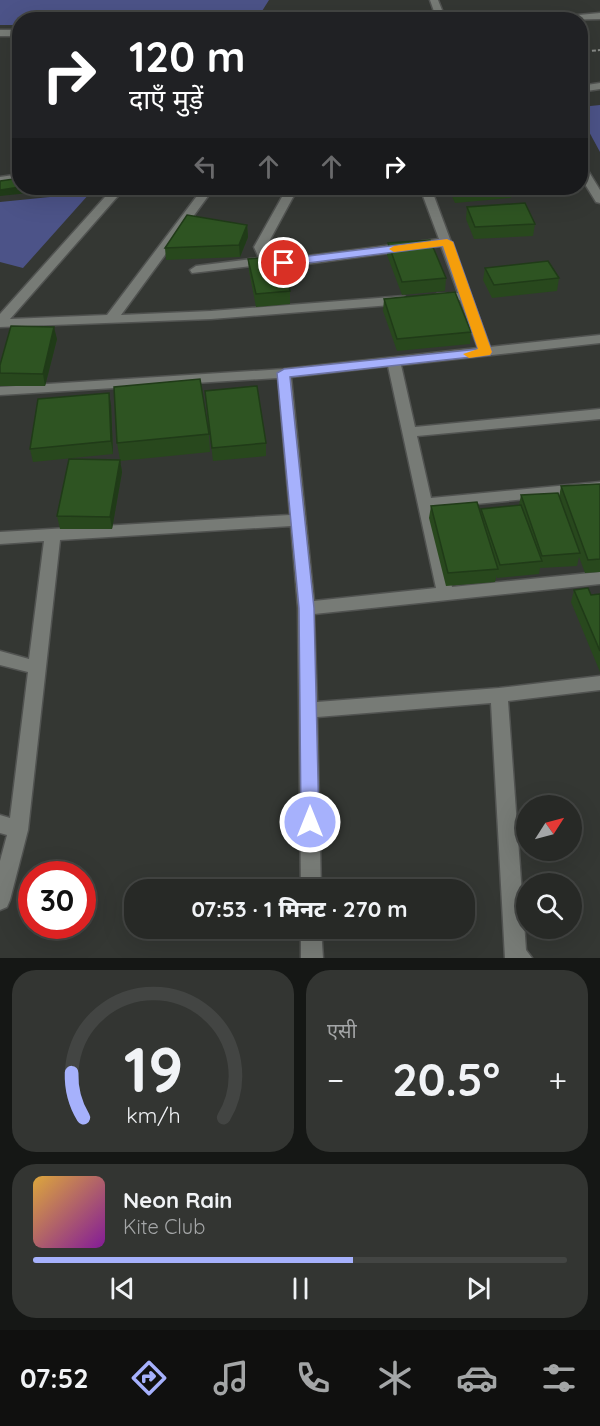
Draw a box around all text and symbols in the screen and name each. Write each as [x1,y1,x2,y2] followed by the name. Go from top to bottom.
[129,30,246,83] text: 120 m
[30,36,108,114] icon: right
[129,82,203,116] text: दाएँ मुड़ें
[189,150,222,183] icon: left
[252,150,285,183] icon: ahead
[315,150,348,183] icon: ahead
[378,150,411,183] icon: right
[258,237,309,288] pin
[267,246,300,279] icon: arrive
[278,790,342,854] position arrow
[516,795,582,861] north arrow
[516,795,582,939] map controls
[18,861,96,939] speed limit sign: 30
[516,873,582,939] button: search
[191,895,408,923] text: 07:53 · 1 मिनट · 270 m
[327,1018,357,1043] text: एसी
[123,1030,183,1108] text: 19
[392,1051,500,1107] text: 20.5°
[327,1059,344,1100] text: −
[548,1059,567,1100] text: +
[126,1102,180,1128] text: km/h
[123,1186,232,1214] text: Neon Rain
[123,1214,205,1239] text: Kite Club
[106,1272,139,1305] icon: previous
[284,1272,317,1305] icon: pause
[462,1272,495,1305] icon: next
[128,1357,170,1399] icon: directions
[210,1357,252,1399] icon: music
[292,1357,334,1399] icon: phone
[374,1357,416,1399] icon: climate
[456,1357,498,1399] icon: car
[538,1357,580,1399] icon: filters
[20,1361,89,1395] text: 07:52

